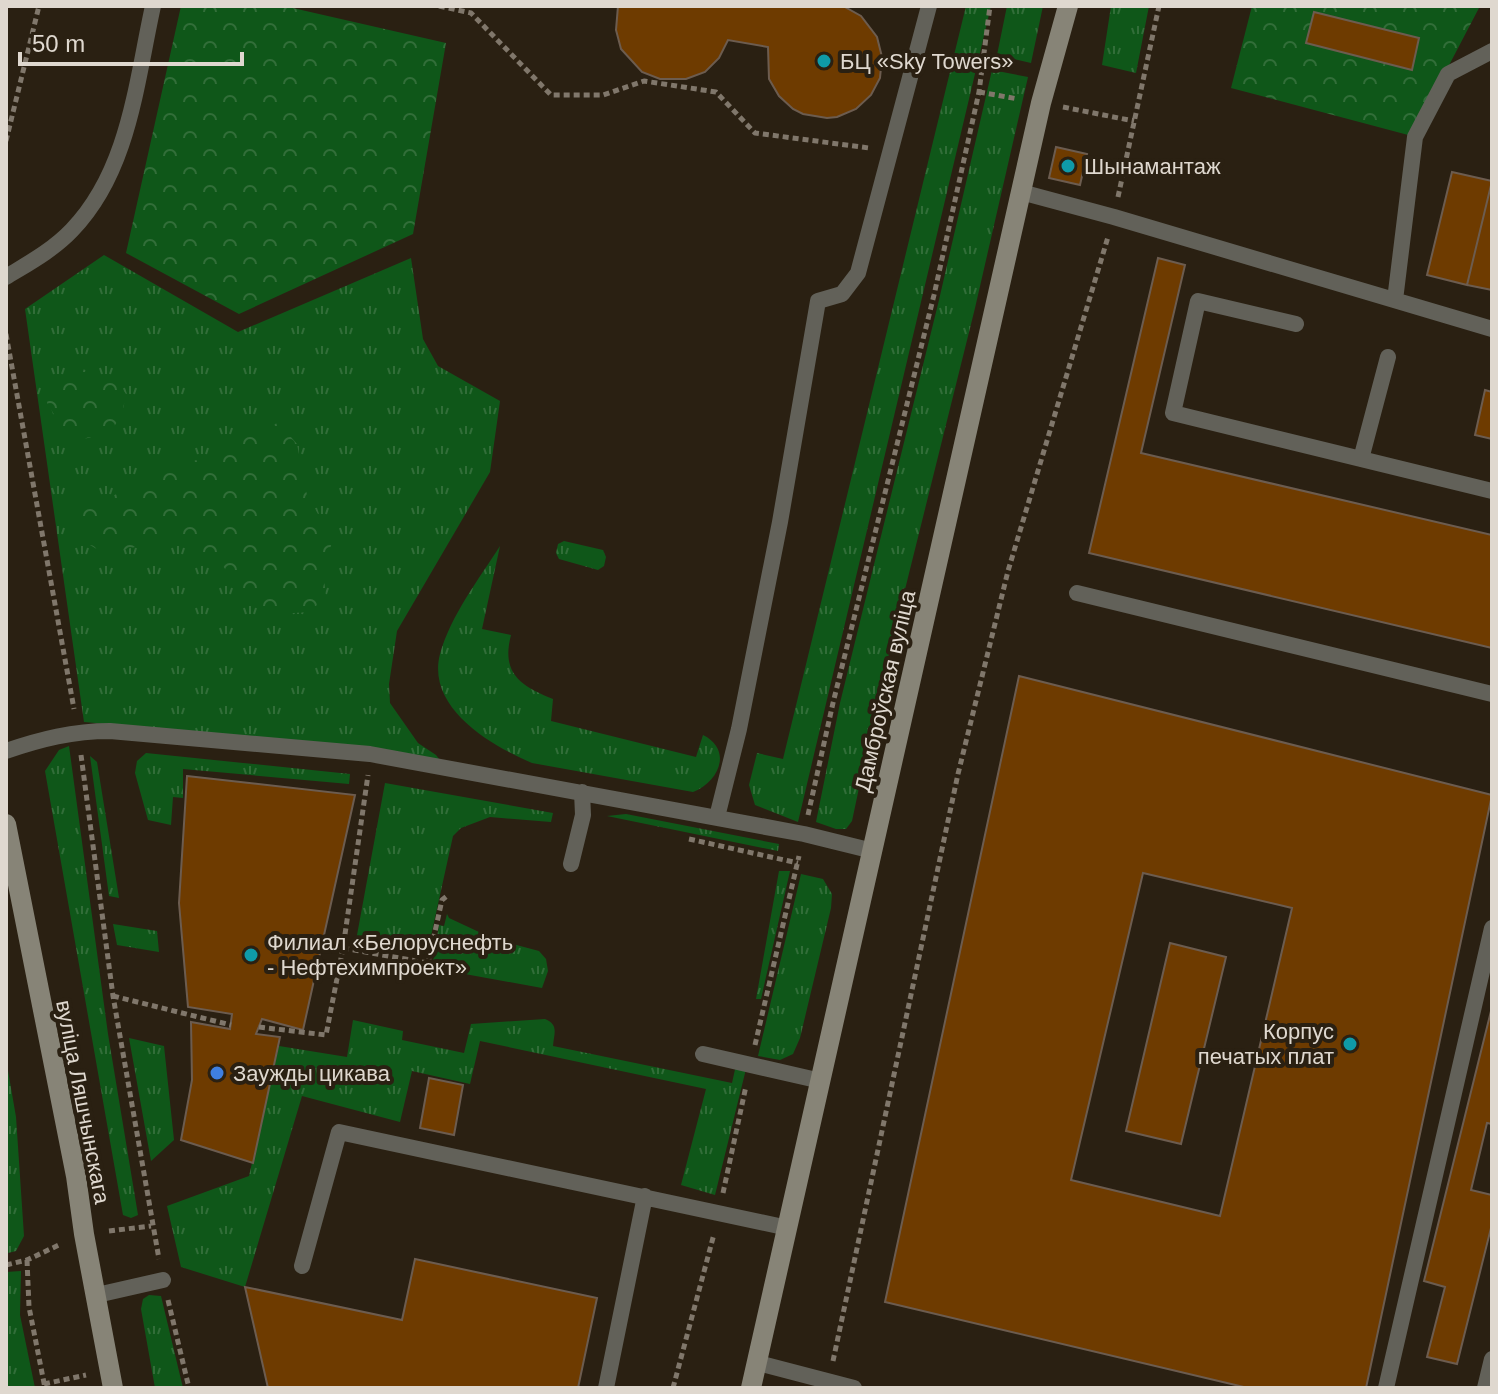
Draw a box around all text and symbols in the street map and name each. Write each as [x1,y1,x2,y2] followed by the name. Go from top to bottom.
[20,16,242,66] scale bar
[32,30,85,57] text: 50 m
[840,49,1013,74] place label: БЦ «Sky Towers»
[815,52,833,70] marker: БЦ «Sky Towers»
[1084,154,1221,179] place label: Шынамантаж
[1059,157,1077,175] marker: Шынамантаж
[850,587,920,794] street label: Дамброўская вуліца
[267,930,513,980] place label: Филиал «Белоруснефть - Нефтехимпроект»
[242,946,260,964] marker: Филиал «Белоруснефть - Нефтехимпроект»
[51,998,115,1207] street label: вуліца Ляшчынскага
[1198,1019,1334,1069] place label: Корпус печатых плат
[1341,1035,1359,1053] marker: Корпус печатых плат
[233,1061,391,1086] place label: Заужды цикава
[208,1064,226,1082] marker: Заужды цикава

